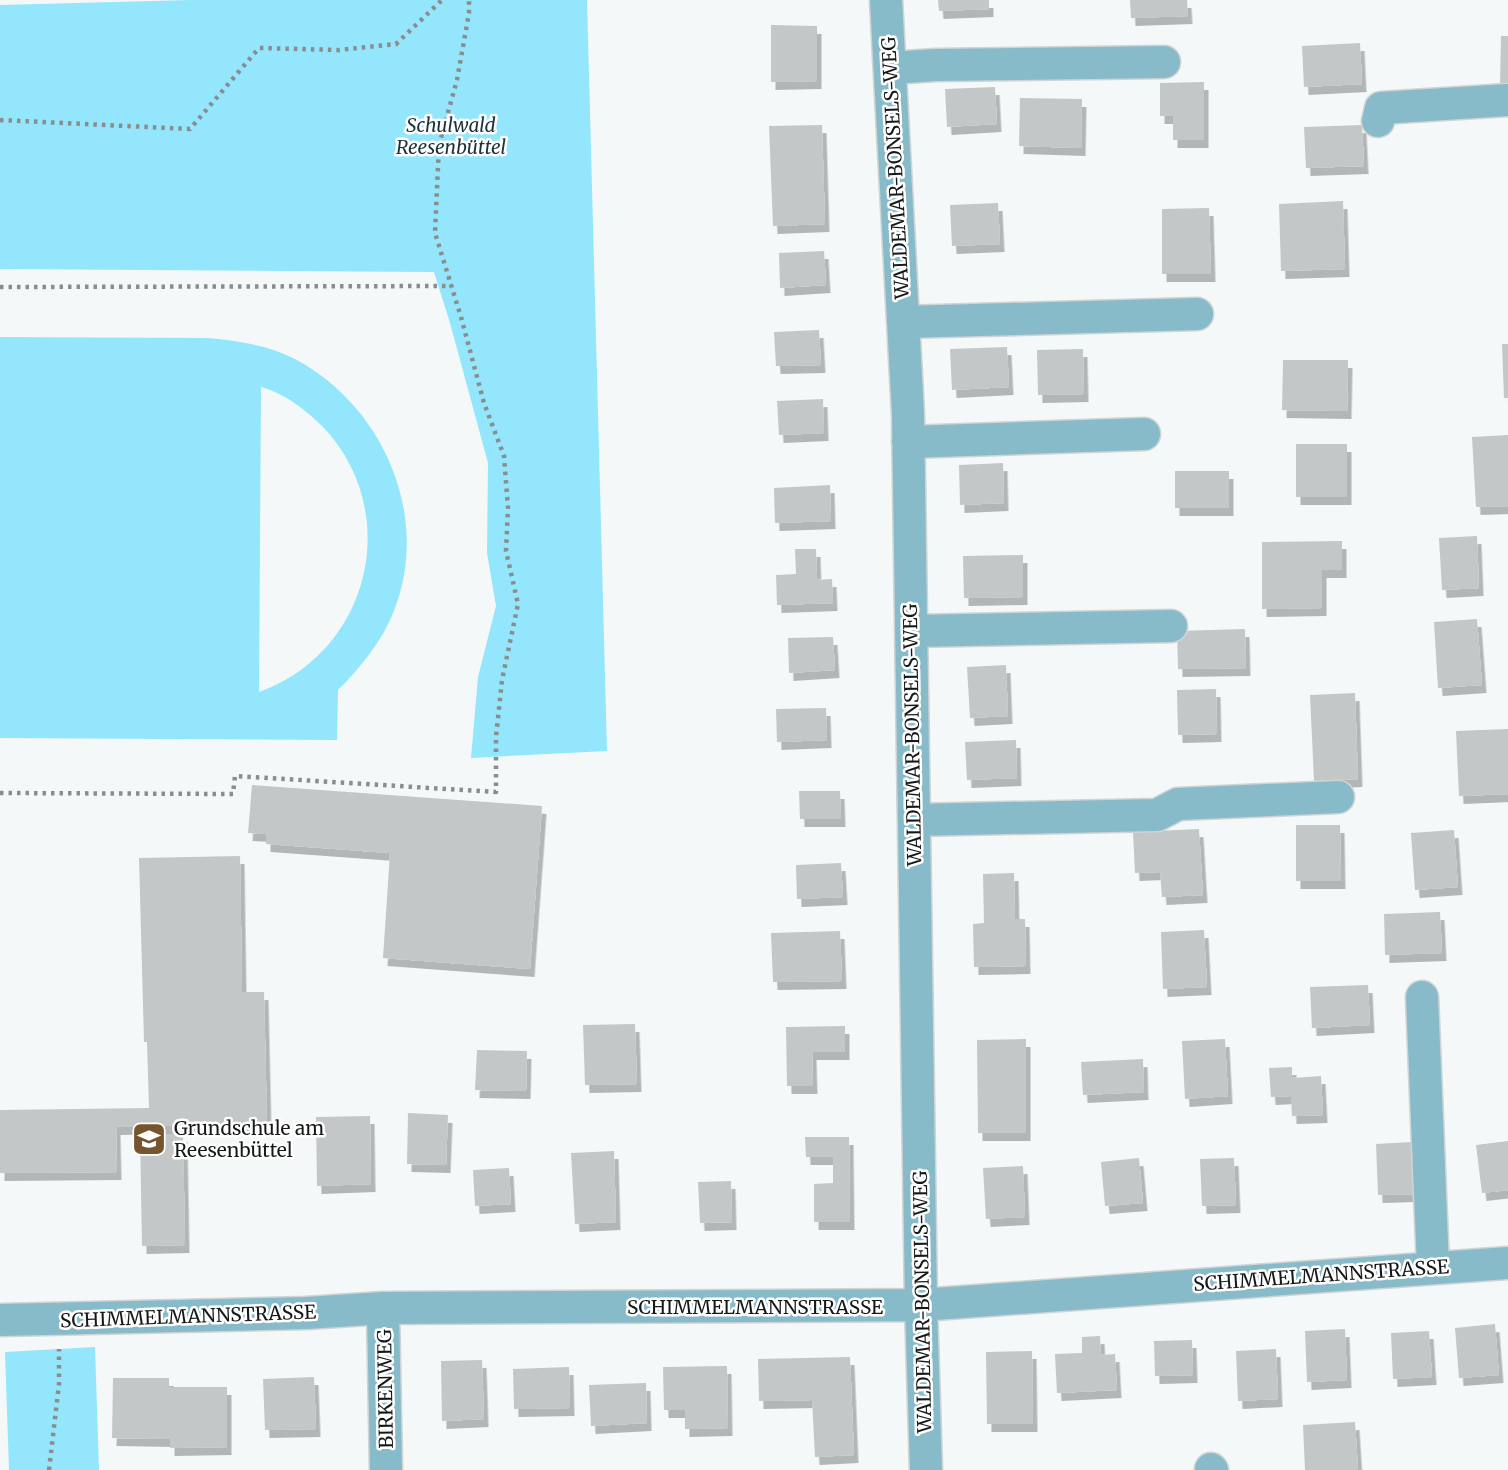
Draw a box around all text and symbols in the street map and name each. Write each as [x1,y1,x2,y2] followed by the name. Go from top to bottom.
[876,36,914,301] street label: WALDEMAR-BONSELS-WEG
[396,113,506,159] park label: Schulwald Reesenbüttel
[898,603,926,867] street label: WALDEMAR-BONSELS-WEG
[174,1116,324,1162] place label: Grundschule am Reesenbüttel
[130,1120,168,1158] school or university icon: Grundschule am Reesenbüttel
[908,1170,936,1434] street label: WALDEMAR-BONSELS-WEG
[1192,1254,1450,1296] street label: SCHIMMELMANNSTRASSE
[627,1295,883,1319] street label: SCHIMMELMANNSTRASSE
[60,1300,316,1332] street label: SCHIMMELMANNSTRASSE
[372,1329,398,1449] street label: BIRKENWEG

